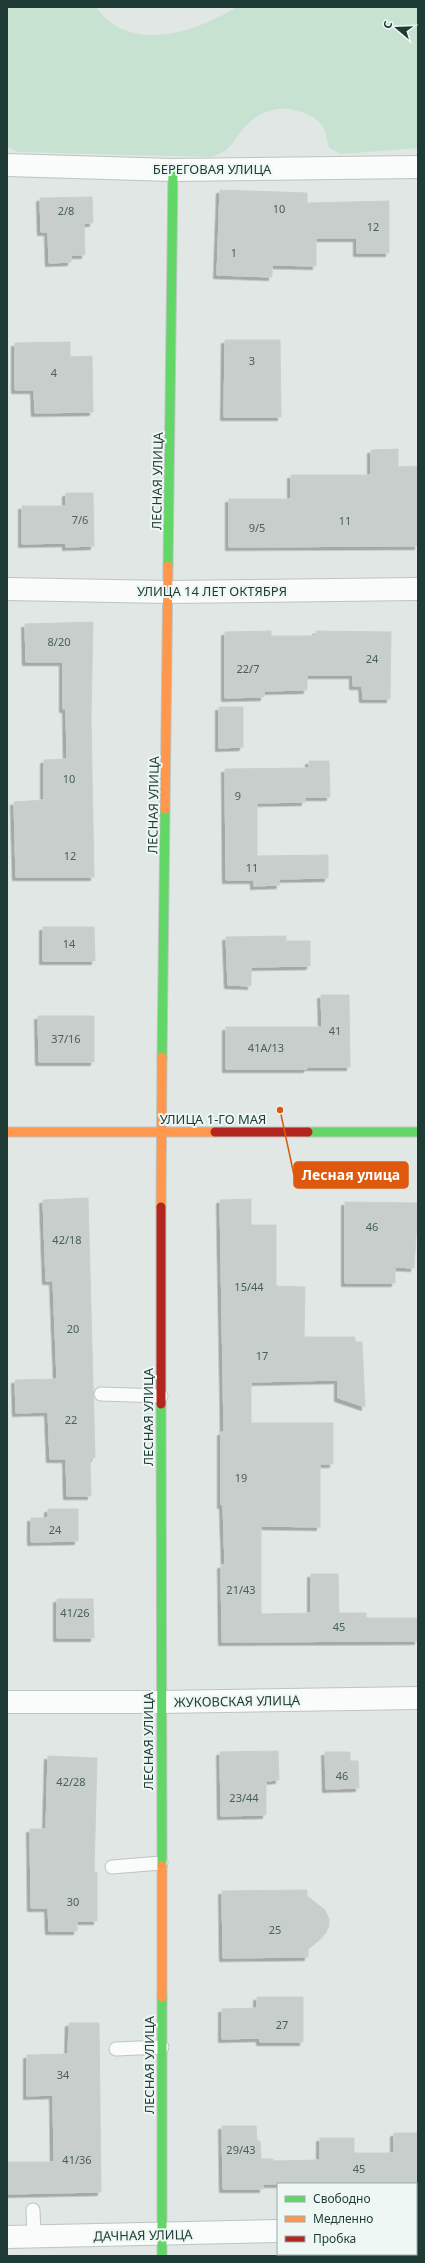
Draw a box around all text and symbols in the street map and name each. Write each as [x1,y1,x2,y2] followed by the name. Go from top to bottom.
[377,8,417,48] north arrow
[379,19,395,30] text: С
[153,160,272,178] street label: БЕРЕГОВАЯ УЛИЦА
[273,201,285,216] house number: 10
[58,203,74,218] house number: 2/8
[367,219,379,234] house number: 12
[231,245,237,260] house number: 1
[249,353,255,368] house number: 3
[51,365,58,380] house number: 4
[147,431,167,530] street label: ЛЕСНАЯ УЛИЦА
[72,512,88,527] house number: 7/6
[339,513,351,528] house number: 11
[249,520,265,535] house number: 9/5
[137,582,287,600] street label: УЛИЦА 14 ЛЕТ ОКТЯБРЯ
[48,634,70,649] house number: 8/20
[366,651,379,666] house number: 24
[237,661,259,676] house number: 22/7
[143,755,163,854] street label: ЛЕСНАЯ УЛИЦА
[63,771,75,786] house number: 10
[235,788,241,803] house number: 9
[64,848,76,863] house number: 12
[246,860,258,875] house number: 11
[63,936,76,951] house number: 14
[329,1023,341,1038] house number: 41
[51,1031,81,1046] house number: 37/16
[248,1040,284,1055] house number: 41А/13
[160,1110,266,1128] street label: УЛИЦА 1-ГО МАЯ
[294,1162,408,1188] callout: Лесная улица
[302,1165,400,1184] text: Лесная улица
[366,1219,378,1234] house number: 46
[52,1232,82,1247] house number: 42/18
[234,1279,264,1294] house number: 15/44
[67,1321,79,1336] house number: 20
[256,1348,268,1363] house number: 17
[139,1367,157,1466] street label: ЛЕСНАЯ УЛИЦА
[65,1412,77,1427] house number: 22
[235,1470,247,1485] house number: 19
[49,1522,62,1537] house number: 24
[226,1582,256,1597] house number: 21/43
[60,1605,90,1620] house number: 41/26
[333,1619,345,1634] house number: 45
[139,1691,157,1790] street label: ЛЕСНАЯ УЛИЦА
[174,1691,301,1711] street label: ЖУКОВСКАЯ УЛИЦА
[336,1768,348,1783] house number: 46
[56,1774,86,1789] house number: 42/28
[229,1790,259,1805] house number: 23/44
[67,1894,79,1909] house number: 30
[269,1922,281,1937] house number: 25
[140,2015,158,2114] street label: ЛЕСНАЯ УЛИЦА
[276,2017,288,2032] house number: 27
[57,2067,70,2082] house number: 34
[226,2142,256,2157] house number: 29/43
[62,2152,92,2167] house number: 41/36
[353,2161,365,2176] house number: 45
[277,2183,417,2255] legend
[313,2190,371,2207] text: Свободно
[313,2210,373,2227] text: Медленно
[93,2225,193,2245] street label: ДАЧНАЯ УЛИЦА
[313,2230,356,2247] text: Пробка

